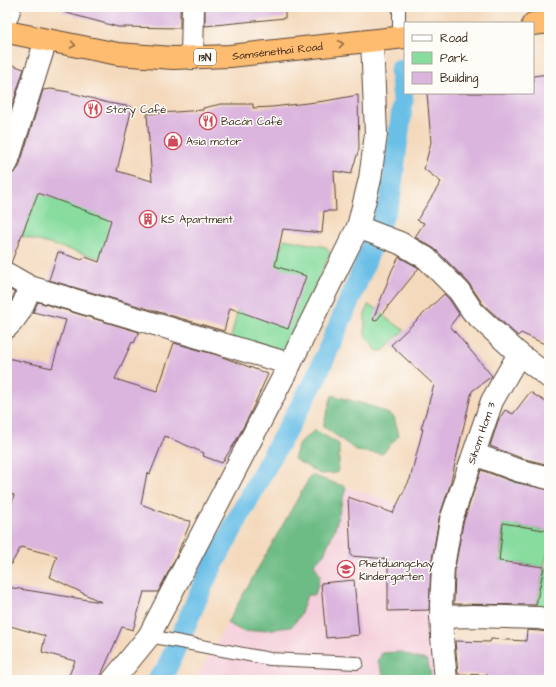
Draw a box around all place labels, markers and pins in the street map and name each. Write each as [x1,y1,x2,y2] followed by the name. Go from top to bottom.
[83,99,103,119] restaurant icon: Story Café
[106,102,166,118] place label: Story Café
[198,111,218,131] restaurant icon: Bacán Café
[221,114,283,129] place label: Bacán Café
[163,131,183,151] shop icon: Asia motor
[186,134,242,149] place label: Asia motor
[138,209,158,229] building icon: KS Apartment
[161,212,233,227] place label: KS Apartment
[359,556,434,585] place label: Phetduangchay Kindergarten
[336,559,356,579] school or university icon: Phetduangchay Kindergarten

